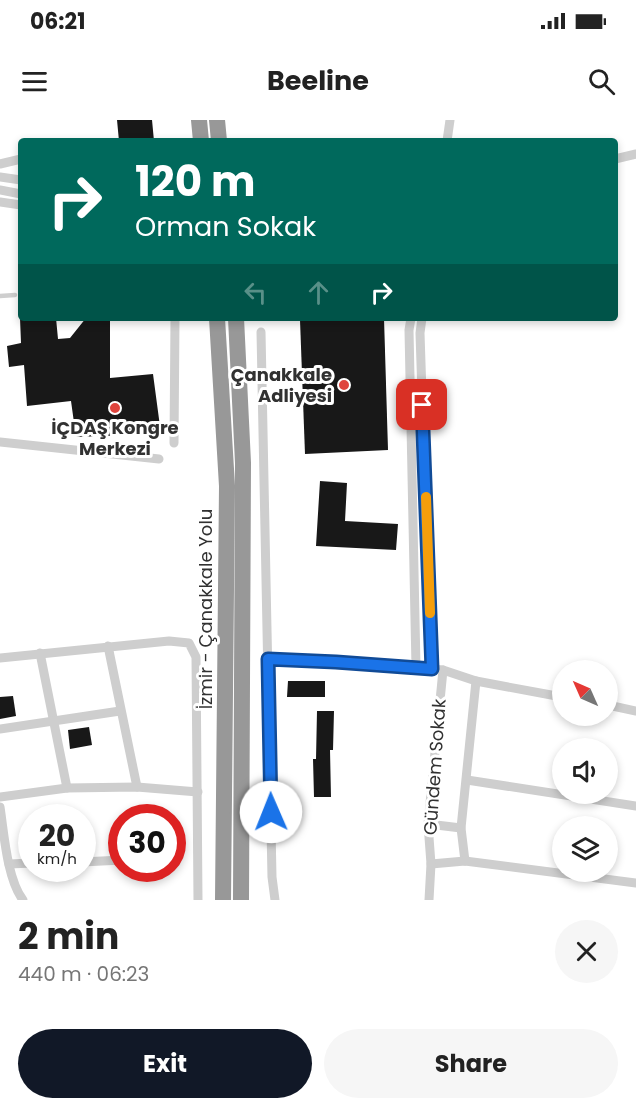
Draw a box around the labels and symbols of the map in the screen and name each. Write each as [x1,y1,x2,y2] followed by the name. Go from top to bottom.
[231,362,332,408] place label: Çanakkale Adliyesi
[337,378,351,392] marker: Çanakkale Adliyesi
[396,379,447,430] pin
[108,401,122,415] marker: İÇDAŞ Kongre Merkezi
[51,415,179,461] place label: İÇDAŞ Kongre Merkezi
[193,509,218,709] street label: İzmir - Çanakkale Yolu
[552,660,618,726] north arrow
[417,697,452,836] street label: Gündem Sokak
[239,780,303,844] position arrow
[108,804,186,882] speed limit sign: 30

